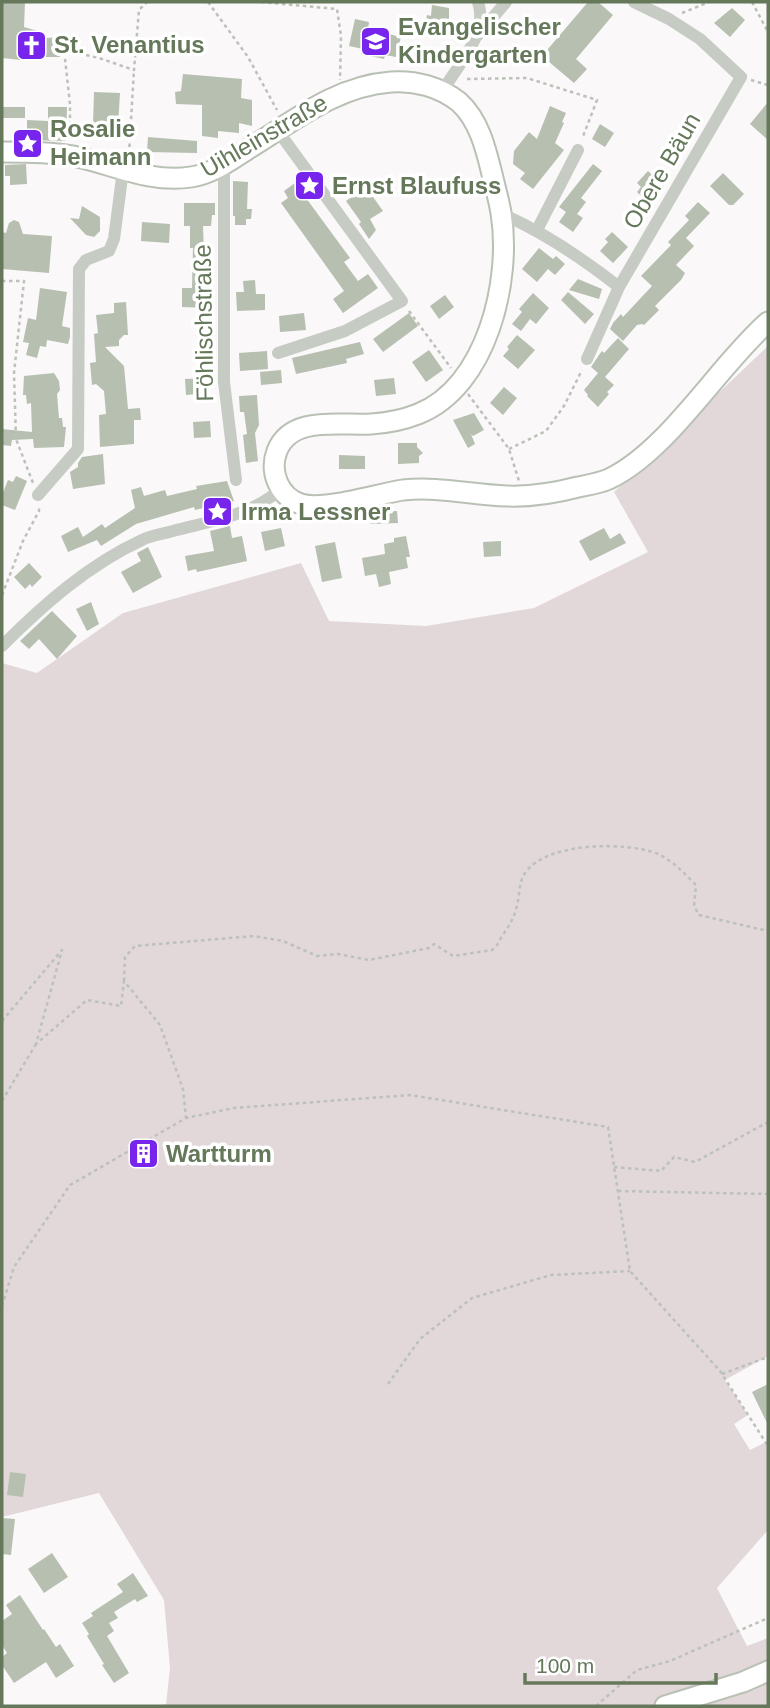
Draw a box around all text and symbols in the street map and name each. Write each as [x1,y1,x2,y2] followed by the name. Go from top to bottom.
[398,13,561,68] place label: Evangelischer Kindergarten
[358,24,392,58] school or university icon: Evangelischer Kindergarten
[14,28,48,62] church icon: St. Venantius
[54,31,205,58] place label: St. Venantius
[196,89,332,183] street label: Uihleinstraße
[618,108,706,234] street label: Obere Bäun
[50,115,151,170] place label: Rosalie Heimann
[10,126,44,160] place icon: Rosalie Heimann
[292,169,326,203] place icon: Ernst Blaufuss
[332,172,501,199] place label: Ernst Blaufuss
[189,244,218,402] street label: Föhlischstraße
[201,495,235,529] place icon: Irma Lessner
[241,498,390,525] place label: Irma Lessner
[126,1137,160,1171] building icon: Wartturm
[166,1140,272,1167] place label: Wartturm
[525,1642,716,1686] scale bar
[536,1654,594,1677] text: 100 m

